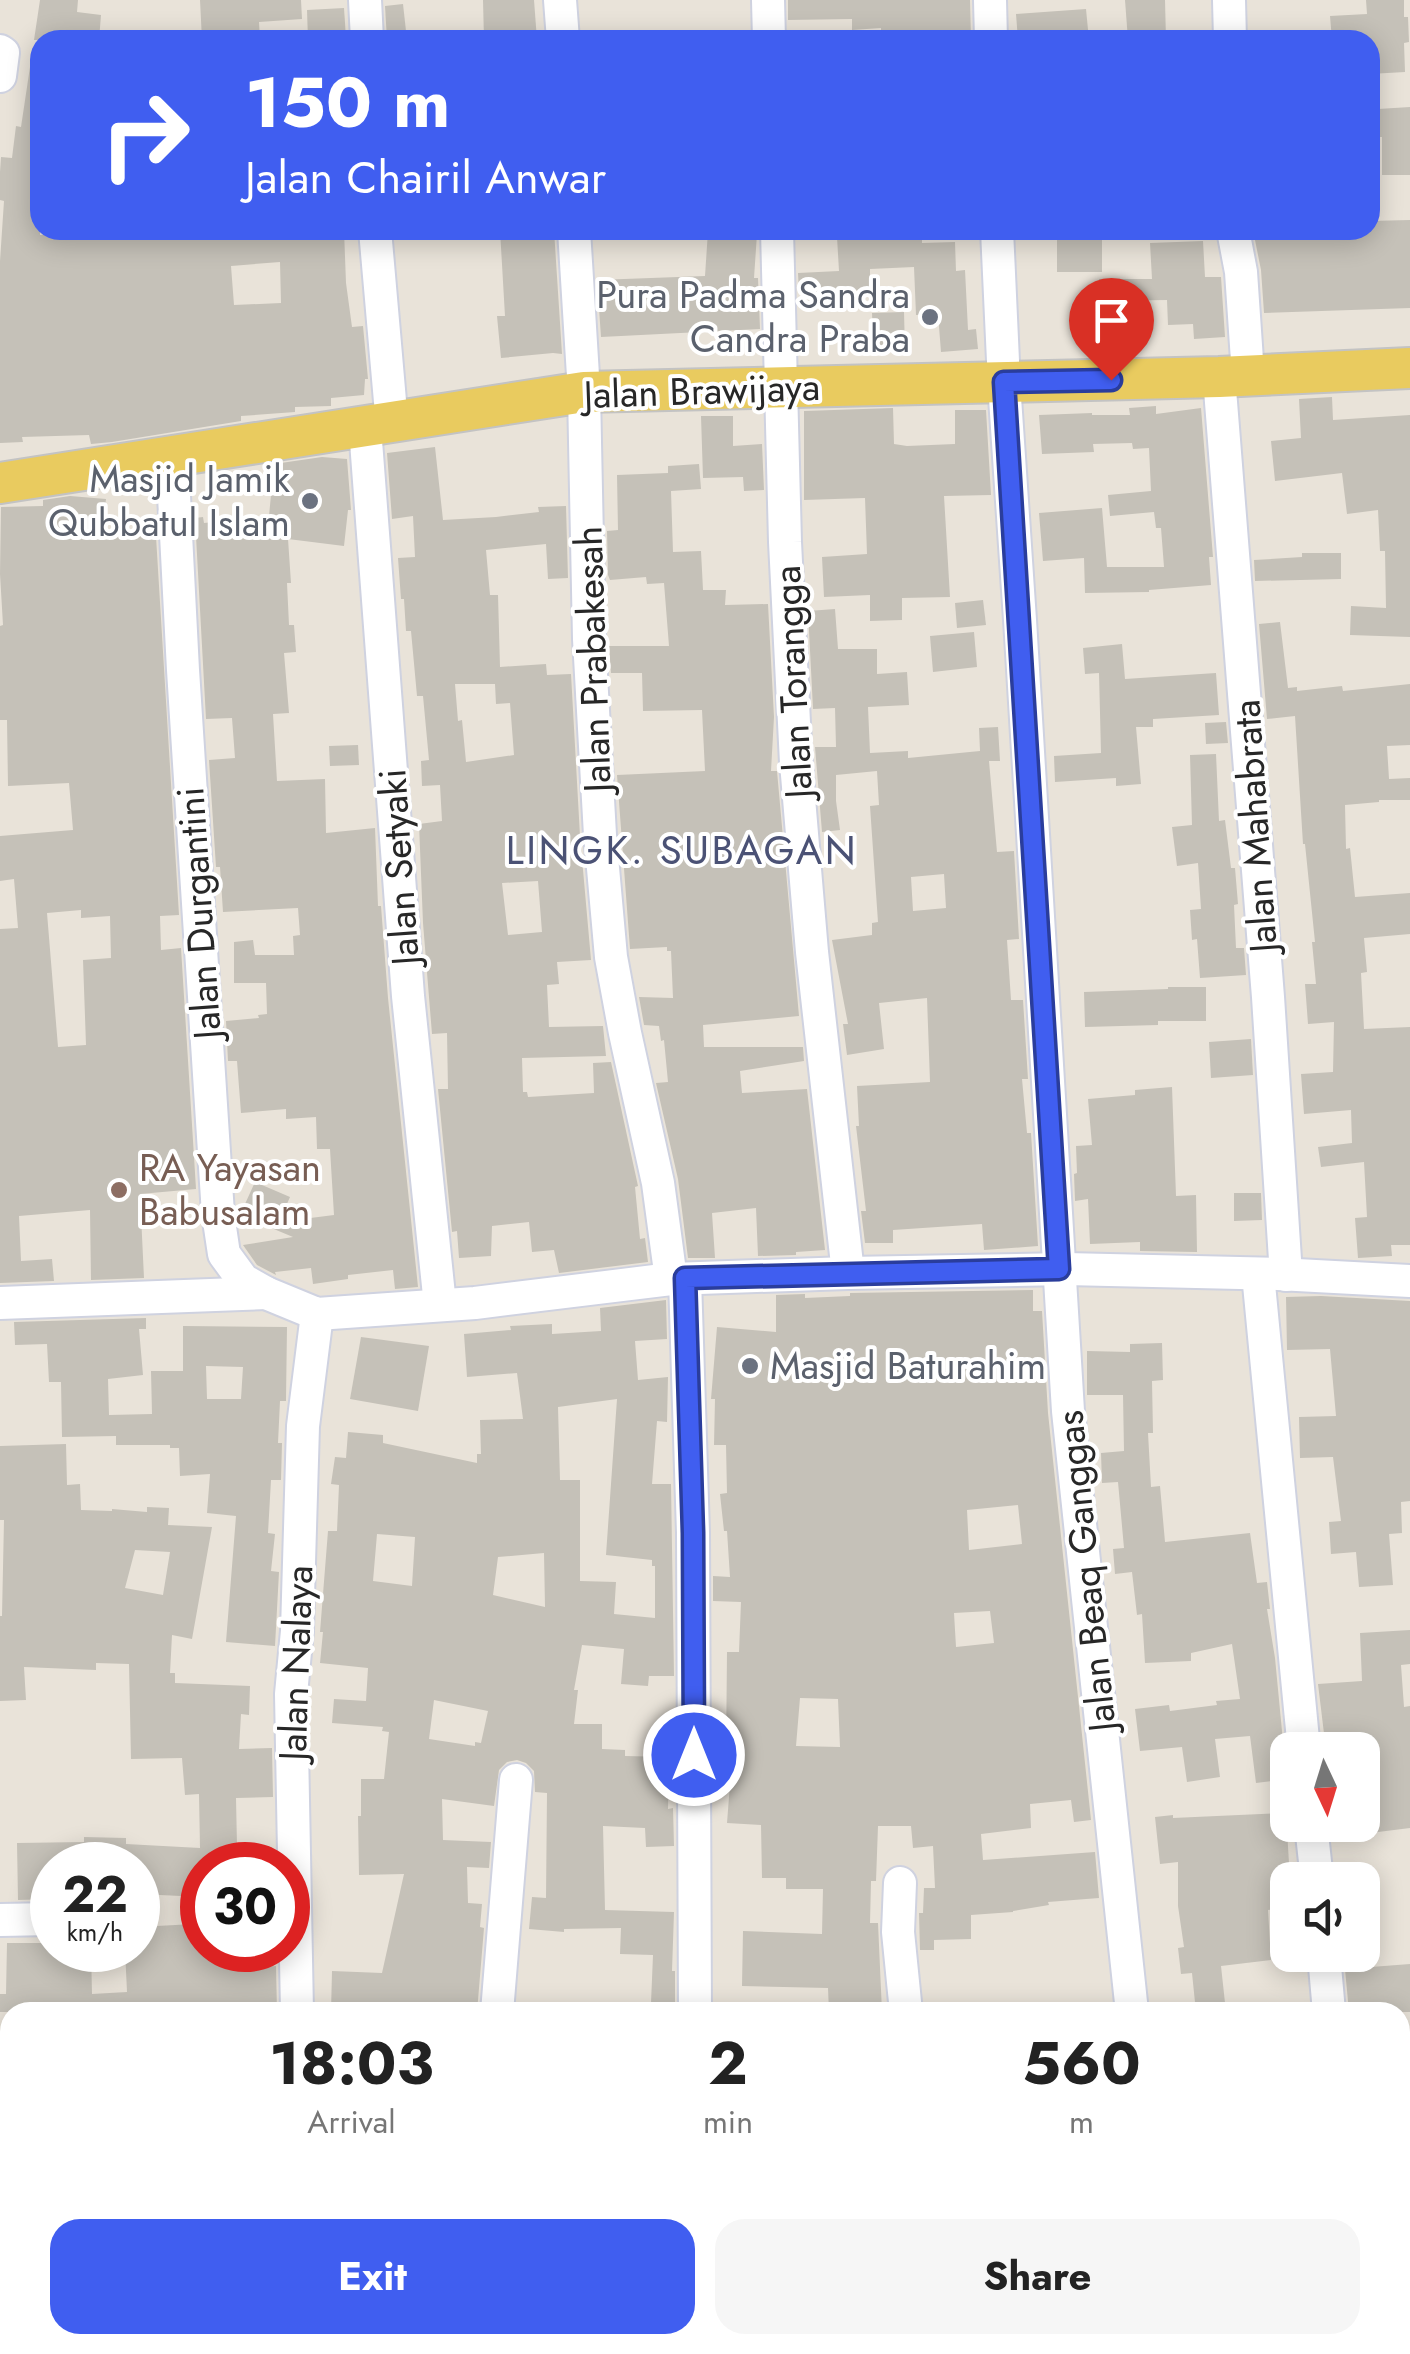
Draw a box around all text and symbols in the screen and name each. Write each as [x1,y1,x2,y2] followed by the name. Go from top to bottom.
[245,52,451,153] text: 150 m
[80,70,210,200] icon: right
[245,145,606,210] text: Jalan Chairil Anwar
[596,267,910,366] place label: Pura Padma Sandra Candra Praba
[1069,278,1154,381] pin
[1084,293,1139,348] icon: arrive
[919,306,941,328] marker: Pura Padma Sandra Candra Praba
[578,359,821,422] street label: Jalan Brawijaya
[48,451,290,550] place label: Masjid Jamik Qubbatul Islam
[299,490,321,512] marker: Masjid Jamik Qubbatul Islam
[560,525,625,798] street label: Jalan Prabakesah
[759,564,826,805] street label: Jalan Torangga
[1218,698,1291,959] street label: Jalan Mahabrata
[364,767,433,972] street label: Jalan Setyaki
[162,785,235,1046] street label: Jalan Durgantini
[506,821,858,879] district label: LINGK. SUBAGAN
[139,1140,321,1239] place label: RA Yayasan Babusalam
[108,1179,130,1201] marker: RA Yayasan Babusalam
[770,1338,1046,1393] place label: Masjid Baturahim
[739,1355,761,1377] marker: Masjid Baturahim
[1041,1408,1130,1739] street label: Jalan Beaq Ganggas
[264,1564,326,1767] street label: Jalan Nalaya
[642,1703,746,1807] position arrow
[1270,1732,1380,1842] north arrow
[1270,1732,1380,1972] map controls
[180,1842,310,1972] speed limit sign: 30
[62,1858,128,1931] text: 22
[1270,1862,1380,1972] button: sound
[67,1914,123,1950] text: km/h
[269,2020,434,2107] text: 18:03
[708,2020,748,2107] text: 2
[1022,2020,1141,2107] text: 560
[307,2099,396,2145] text: Arrival
[703,2099,753,2145] text: min
[1069,2099,1094,2145] text: m
[50,2219,695,2334] button: Exit
[715,2219,1360,2334] button: Share

